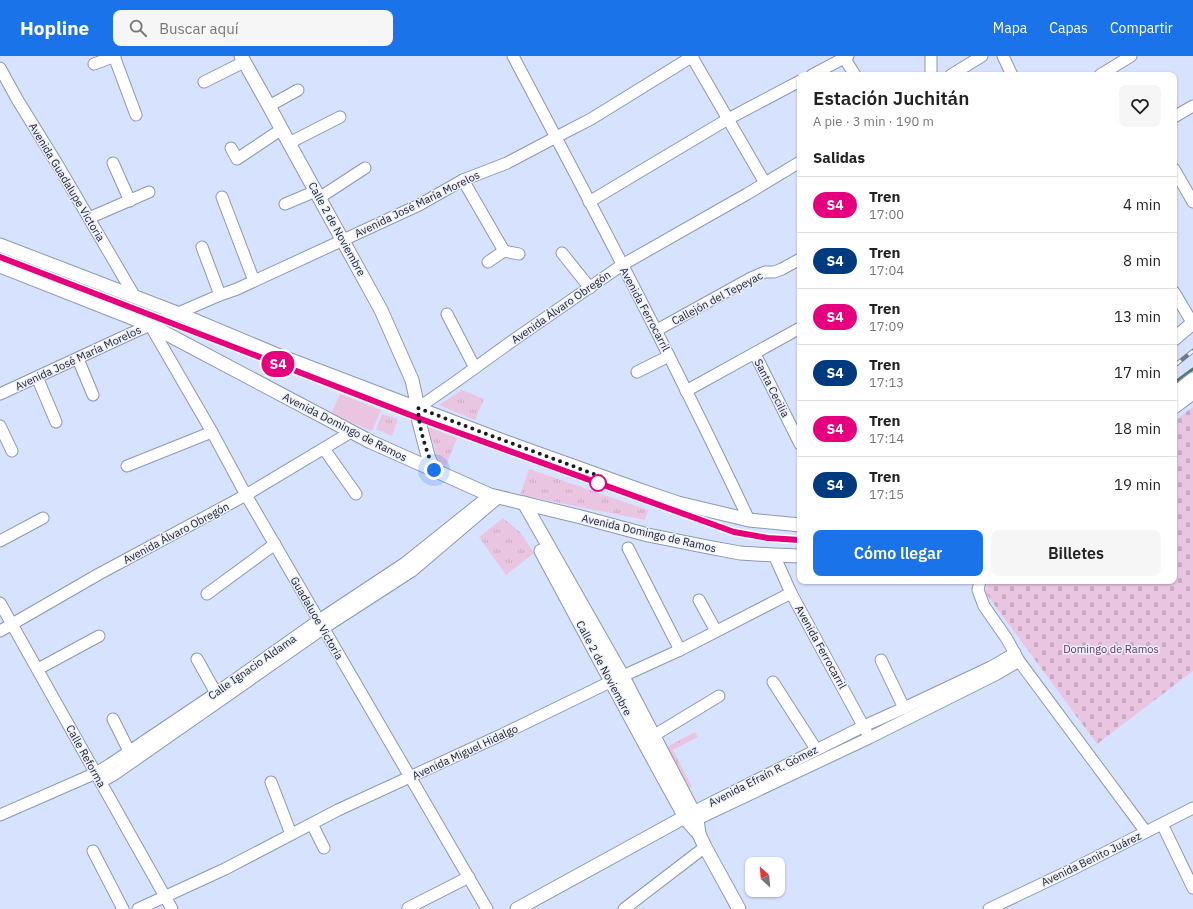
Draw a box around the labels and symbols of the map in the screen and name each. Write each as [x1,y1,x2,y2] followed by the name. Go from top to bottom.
[26,120,108,244] street label: Avenida Guadalupe Victoria
[352,168,482,240] street label: Avenida José María Morelos
[305,179,369,279] street label: Calle 2 de Noviembre
[617,264,673,354] street label: Avenida Ferrocarril
[509,267,613,347] street label: Avenida Álvaro Obregón
[669,268,765,328] street label: Callejón del Tepeyac
[13,323,143,393] street label: Avenida José María Morelos
[260,351,296,377] line badge: S4
[751,356,793,420] street label: Santa Cecilia
[281,390,409,464] street label: Avenida Domingo de Ramos
[424,460,444,480] your location
[589,474,607,492] unlabelled marker
[121,499,231,567] street label: Avenida Álvaro Obregón
[580,511,718,555] street label: Avenida Domingo de Ramos
[288,574,347,662] street label: Guadaluoe Victoria
[792,603,850,691] street label: Avenida Ferrocarril
[573,618,635,718] street label: Calle 2 de Noviembre
[205,631,299,703] street label: Calle Ignacio Aldama
[1063,642,1159,656] park label: Domingo de Ramos
[410,721,520,783] street label: Avenida Miguel Hidalgo
[63,722,109,790] street label: Calle Reforma
[706,742,820,810] street label: Avenida Efraín R. Gómez
[1039,829,1143,889] street label: Avenida Benito Juárez
[745,857,785,897] north arrow

